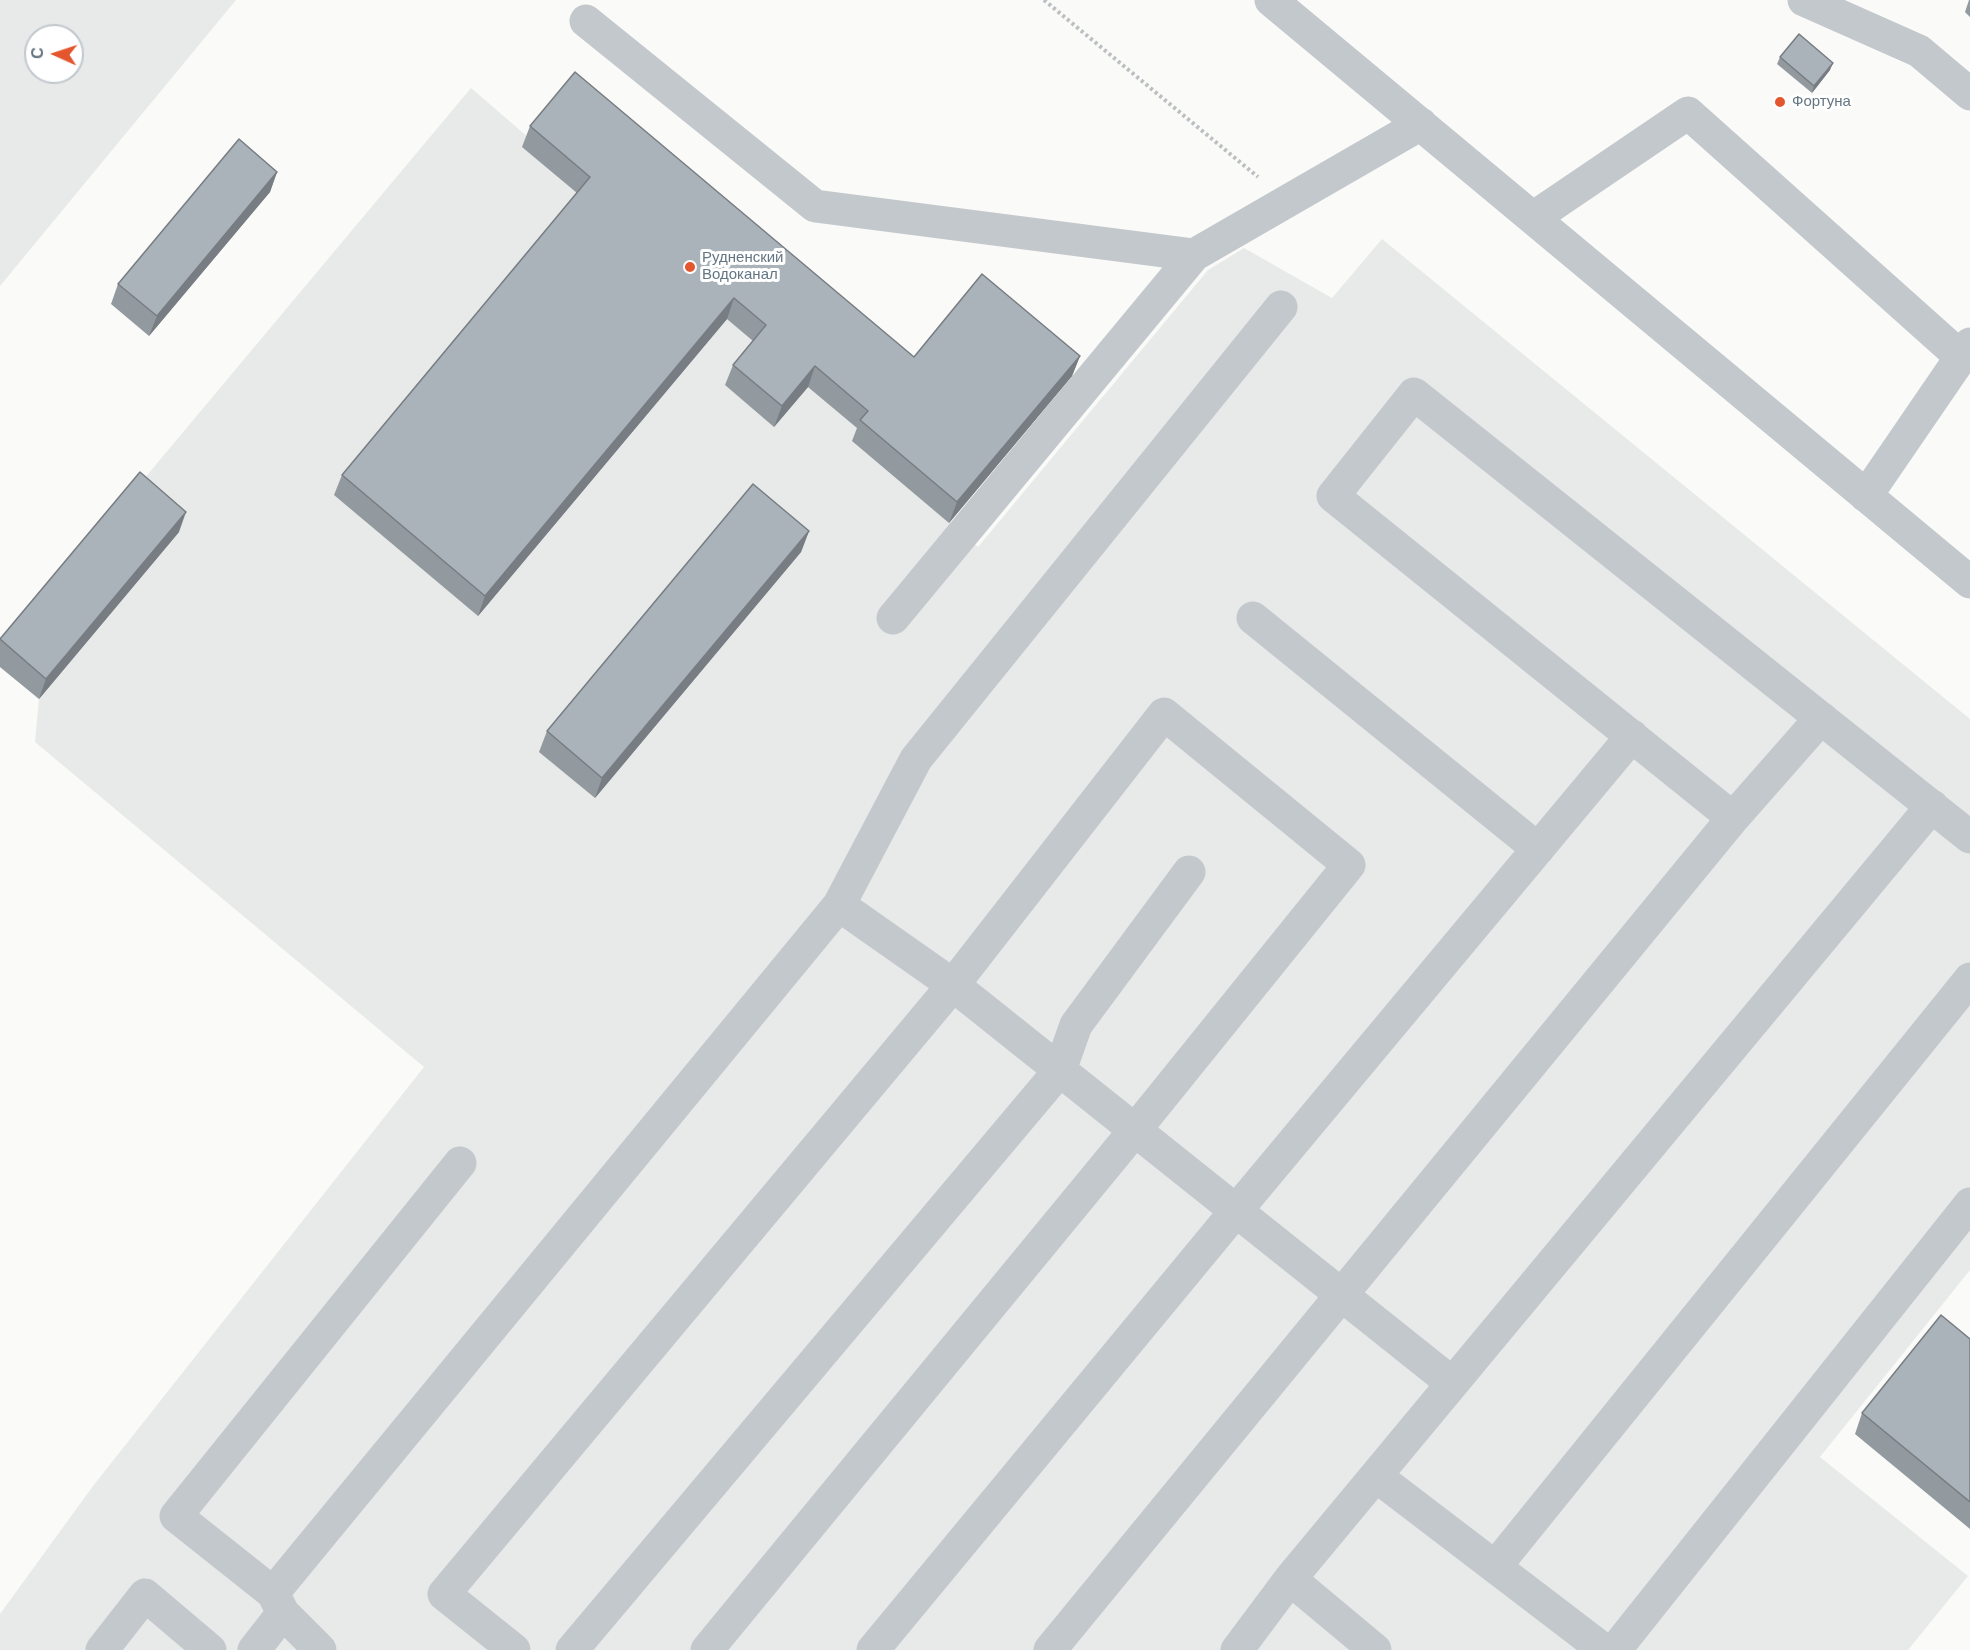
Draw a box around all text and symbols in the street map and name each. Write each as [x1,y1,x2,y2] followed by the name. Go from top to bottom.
[24,24,84,84] north arrow
[29,47,46,59] text: С
[1792,93,1851,111] place label: Фортуна
[1773,95,1787,109] marker: Фортуна
[702,249,783,284] place label: Рудненский Водоканал
[683,260,697,274] marker: Рудненский Водоканал

